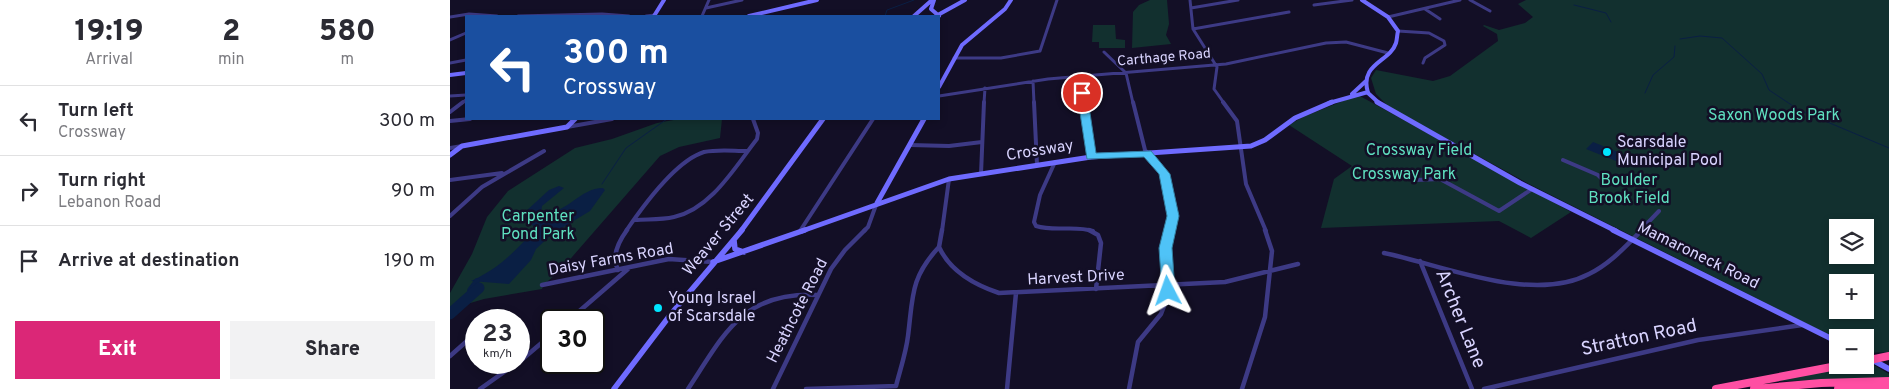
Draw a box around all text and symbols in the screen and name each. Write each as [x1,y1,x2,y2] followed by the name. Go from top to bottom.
[74,14,144,51] text: 19:19
[222,14,240,51] text: 2
[319,14,376,51] text: 580
[563,32,669,76] text: 300 m
[480,35,545,100] icon: left
[1117,45,1211,71] street label: Carthage Road
[85,50,133,70] text: Arrival
[218,50,245,70] text: min
[341,50,354,70] text: m
[1061,72,1103,114] pin
[563,75,656,102] text: Crossway
[1068,79,1096,107] icon: arrive
[58,99,134,123] text: Turn left
[1708,106,1840,126] park label: Saxon Woods Park
[15,107,43,135] icon: left
[379,109,435,133] text: 300 m
[58,123,126,143] text: Crossway
[1617,133,1722,171] place label: Scarsdale Municipal Pool
[1005,136,1075,166] street label: Crossway
[1366,141,1472,161] park label: Crossway Field
[1601,146,1613,158] marker: Scarsdale Municipal Pool
[1352,165,1456,185] park label: Crossway Park
[58,169,146,193] text: Turn right
[1588,171,1670,209] park label: Boulder Brook Field
[15,177,43,205] icon: right
[391,179,435,203] text: 90 m
[679,190,759,280] street label: Weaver Street
[58,193,161,213] text: Lebanon Road
[501,207,575,245] park label: Carpenter Pond Park
[1634,218,1762,294] street label: Mamaroneck Road
[1829,219,1874,374] map controls
[1829,219,1874,264] button: layers
[547,239,675,281] street label: Daisy Farms Road
[15,247,43,275] icon: arrive
[58,249,239,273] text: Arrive at destination
[384,249,435,273] text: 190 m
[763,255,833,367] street label: Heathcote Road
[1141,264,1193,316] position arrow
[1027,265,1125,291] street label: Harvest Drive
[1429,266,1491,372] street label: Archer Lane
[1829,274,1874,319] button: +
[668,289,756,327] place label: Young Israel of Scarsdale
[652,302,664,314] marker: Young Israel of Scarsdale
[540,309,605,374] speed limit sign: 30
[1579,314,1699,362] street label: Stratton Road
[482,319,513,351] text: 23
[15,321,220,379] button: Exit
[230,321,435,379] button: Share
[1829,329,1874,374] button: −
[483,346,512,362] text: km/h

